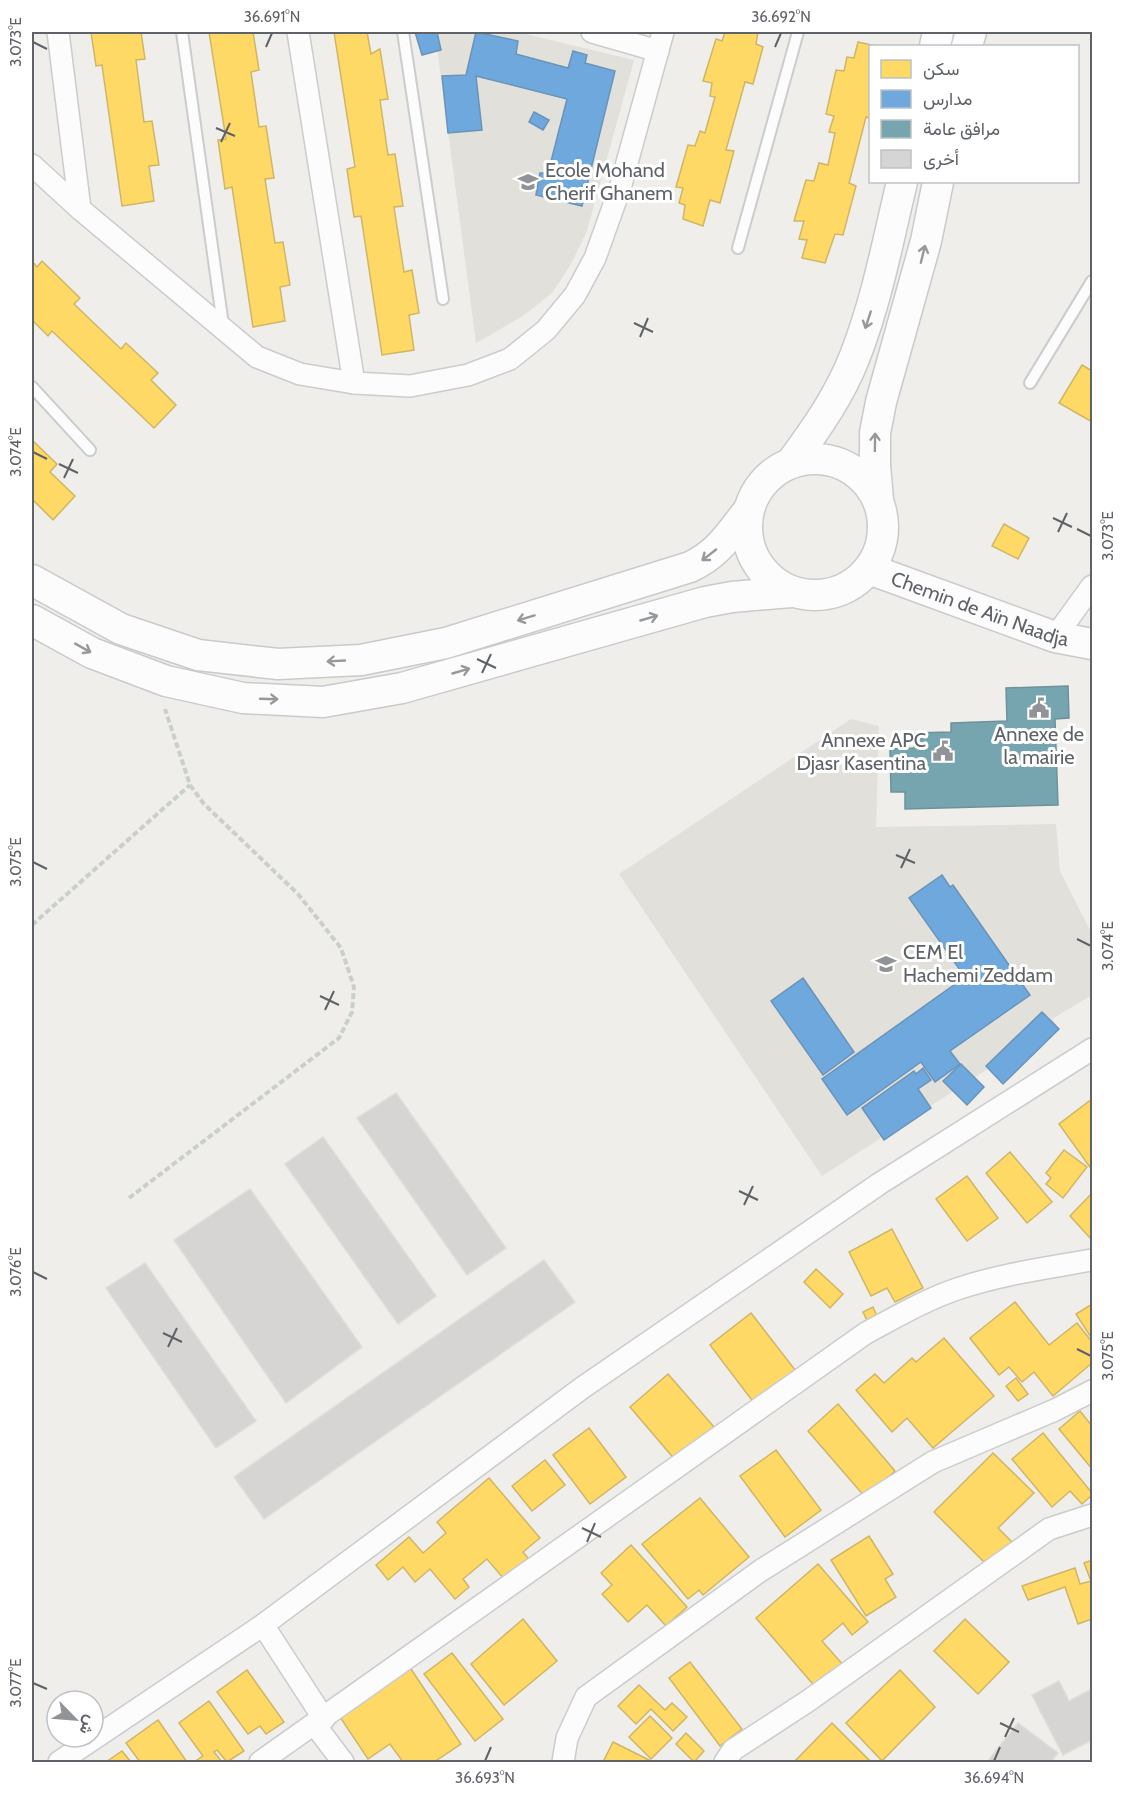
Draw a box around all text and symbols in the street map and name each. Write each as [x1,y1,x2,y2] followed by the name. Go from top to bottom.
[244,8,300,26] text: 36.691°N
[751,8,811,26] text: 36.692°N
[7,17,25,67] text: 3.073°E
[869,45,1079,183] legend
[923,58,959,80] text: سكن
[923,88,972,110] text: مدارس
[923,118,1000,140] text: مرافق عامة
[923,148,959,170] text: أخرى
[545,158,673,205] place label: Ecole Mohand Cherif Ghanem
[516,170,540,194] school or university icon: Ecole Mohand Cherif Ghanem
[917,244,929,263] one-way arrow
[862,310,873,329] one-way arrow
[7,427,25,477] text: 3.074°E
[869,433,881,453] one-way arrow
[1099,511,1117,561] text: 3.073°E
[702,548,718,561] one-way arrow
[888,566,1071,651] street label: Chemin de Aïn Naadja
[639,612,658,623] one-way arrow
[517,613,536,624] one-way arrow
[73,643,91,654] one-way arrow
[327,655,347,666] one-way arrow
[451,665,470,676] one-way arrow
[259,694,279,705] one-way arrow
[1027,696,1051,720] public building icon: Annexe de la mairie
[994,722,1084,769] place label: Annexe de la mairie
[796,728,926,775] place label: Annexe APC Djasr Kasentina
[931,739,955,763] public building icon: Annexe APC Djasr Kasentina
[7,837,25,887] text: 3.075°E
[1099,921,1117,971] text: 3.074°E
[903,940,1053,987] place label: CEM El Hachemi Zeddam
[874,952,898,976] school or university icon: CEM El Hachemi Zeddam
[7,1247,25,1297] text: 3.076°E
[1099,1331,1117,1381] text: 3.075°E
[7,1658,25,1708] text: 3.077°E
[45,1689,105,1749] north arrow
[75,1712,101,1738] text: ش
[455,1769,515,1787] text: 36.693°N
[964,1769,1024,1787] text: 36.694°N

